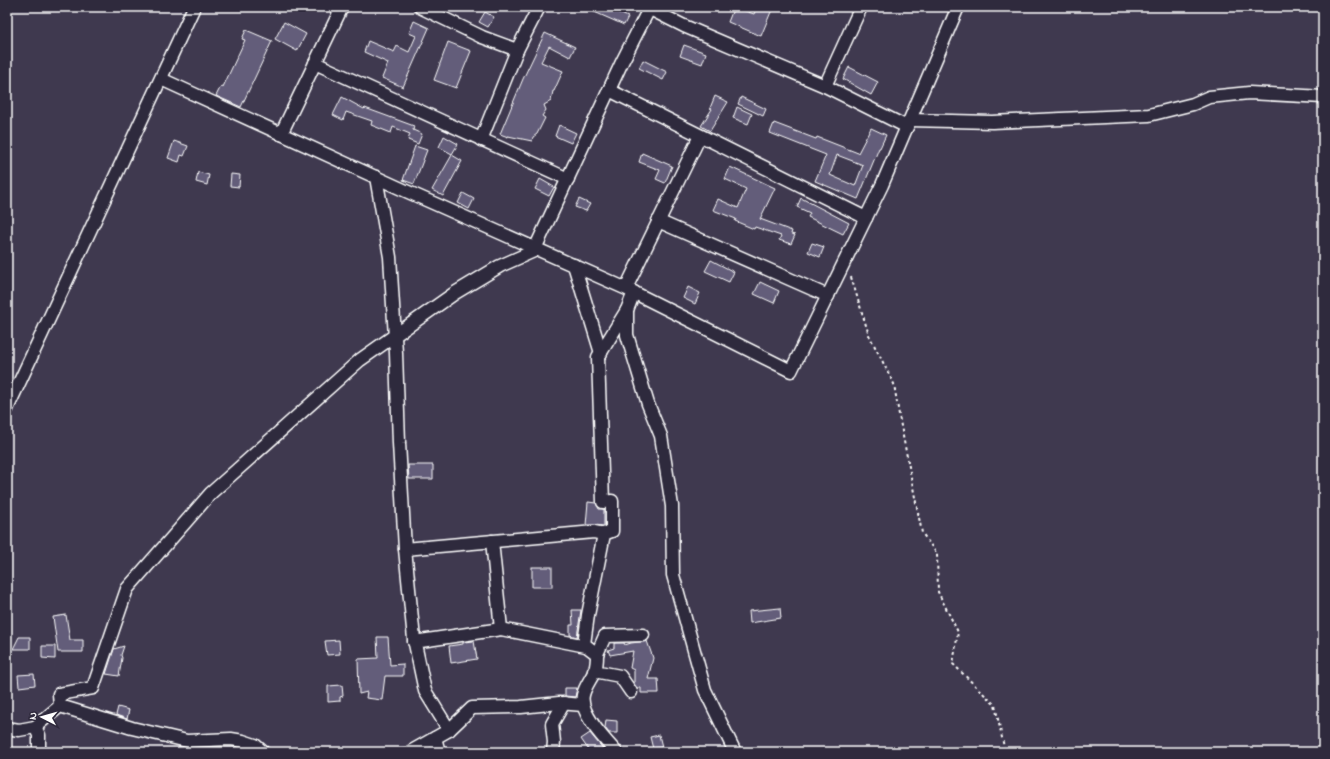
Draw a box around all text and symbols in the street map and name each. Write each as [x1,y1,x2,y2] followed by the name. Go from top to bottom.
[22,697,62,737] north arrow
[25,712,41,721] text: N

